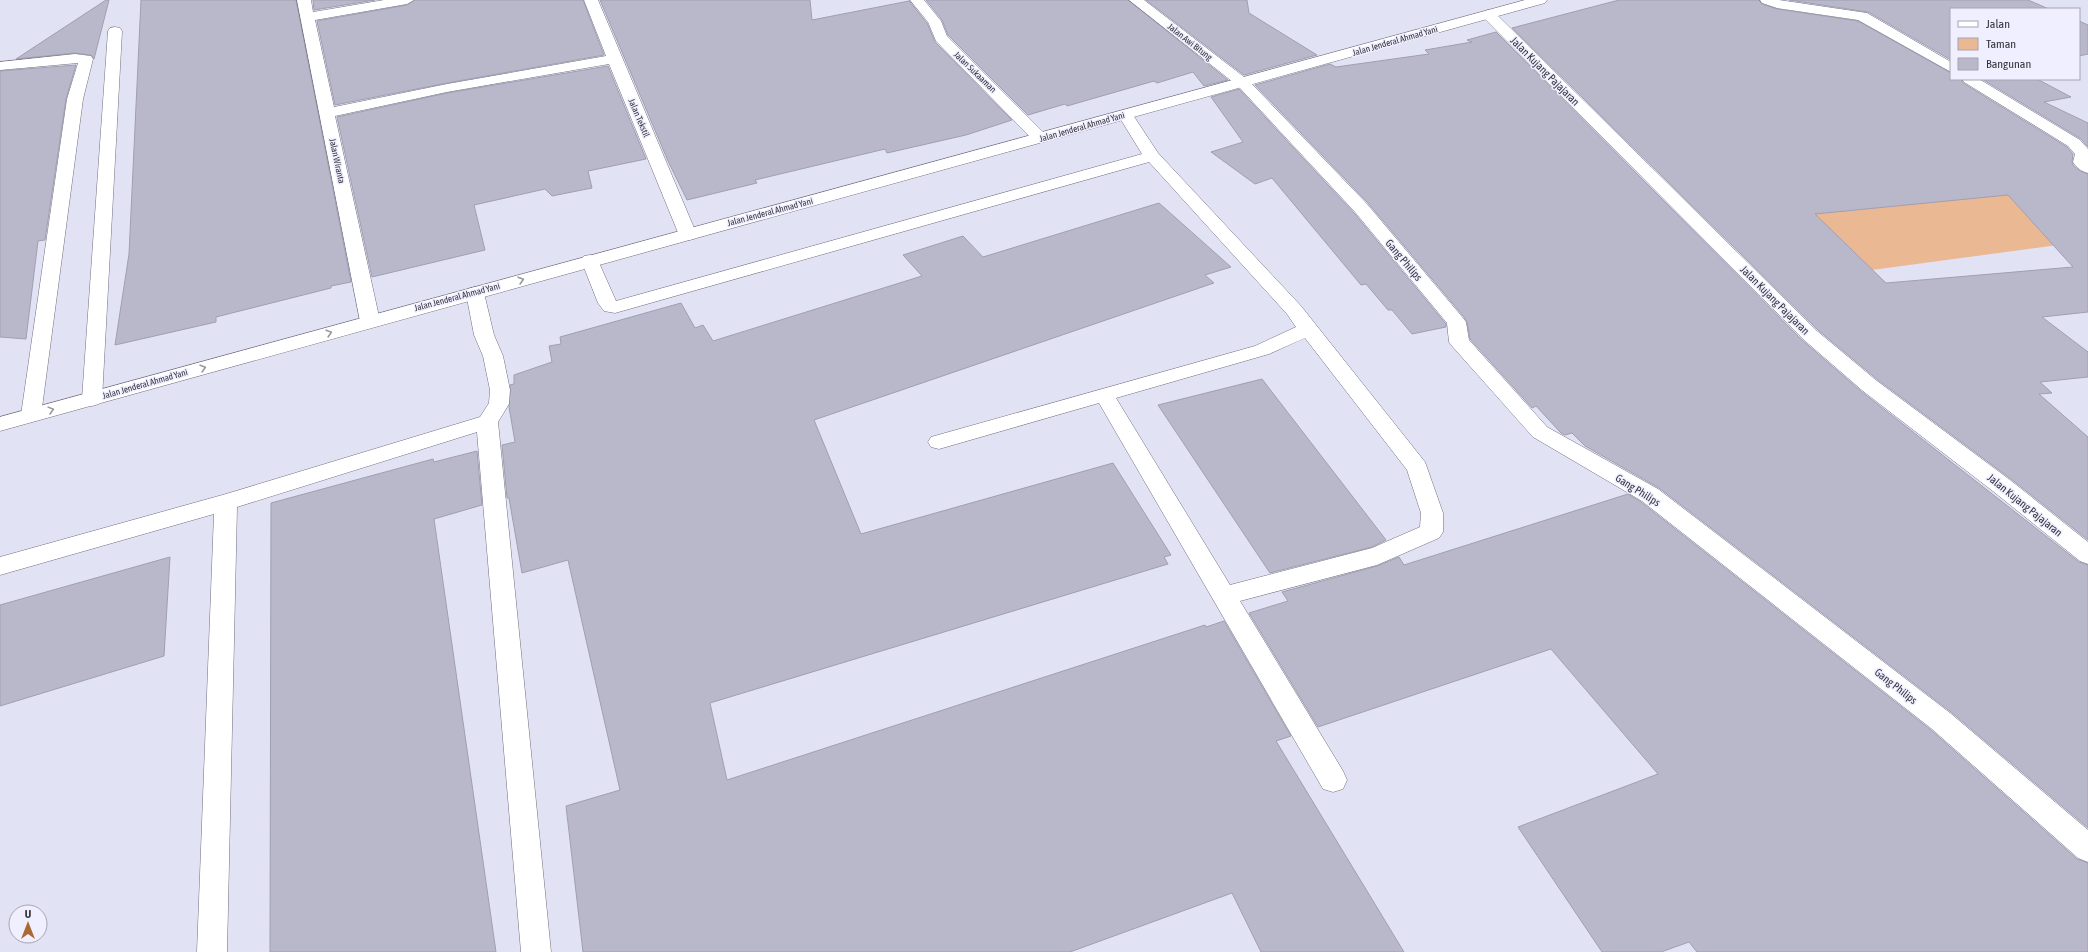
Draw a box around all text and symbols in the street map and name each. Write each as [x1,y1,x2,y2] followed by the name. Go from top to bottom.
[1950,8,2080,80] legend
[1986,17,2010,31] text: Jalan
[1166,21,1214,63] street label: Jalan Awi Bitung
[1351,24,1439,58] street label: Jalan Jenderal Ahmad Yani
[1508,34,1582,108] street label: Jalan Kujang Pajajaran
[1986,37,2016,51] text: Taman
[952,49,998,95] street label: Jalan Sukaaman
[1986,57,2031,71] text: Bangunan
[626,97,652,139] street label: Jalan Tekstil
[1038,110,1126,144] street label: Jalan Jenderal Ahmad Yani
[327,138,347,184] street label: Jalan Wiranta
[726,196,814,228] street label: Jalan Jenderal Ahmad Yani
[1383,237,1425,283] street label: Gang Philips
[1738,263,1812,337] street label: Jalan Kujang Pajajaran
[518,276,525,284] one-way arrow
[413,281,501,313] street label: Jalan Jenderal Ahmad Yani
[325,329,332,338] one-way arrow
[200,364,207,373] one-way arrow
[101,367,189,401] street label: Jalan Jenderal Ahmad Yani
[47,406,54,415] one-way arrow
[1985,471,2065,539] street label: Jalan Kujang Pajajaran
[1613,472,1663,508] street label: Gang Philips
[1872,666,1920,706] street label: Gang Philips
[8,904,48,944] north arrow
[25,908,31,920] text: U

